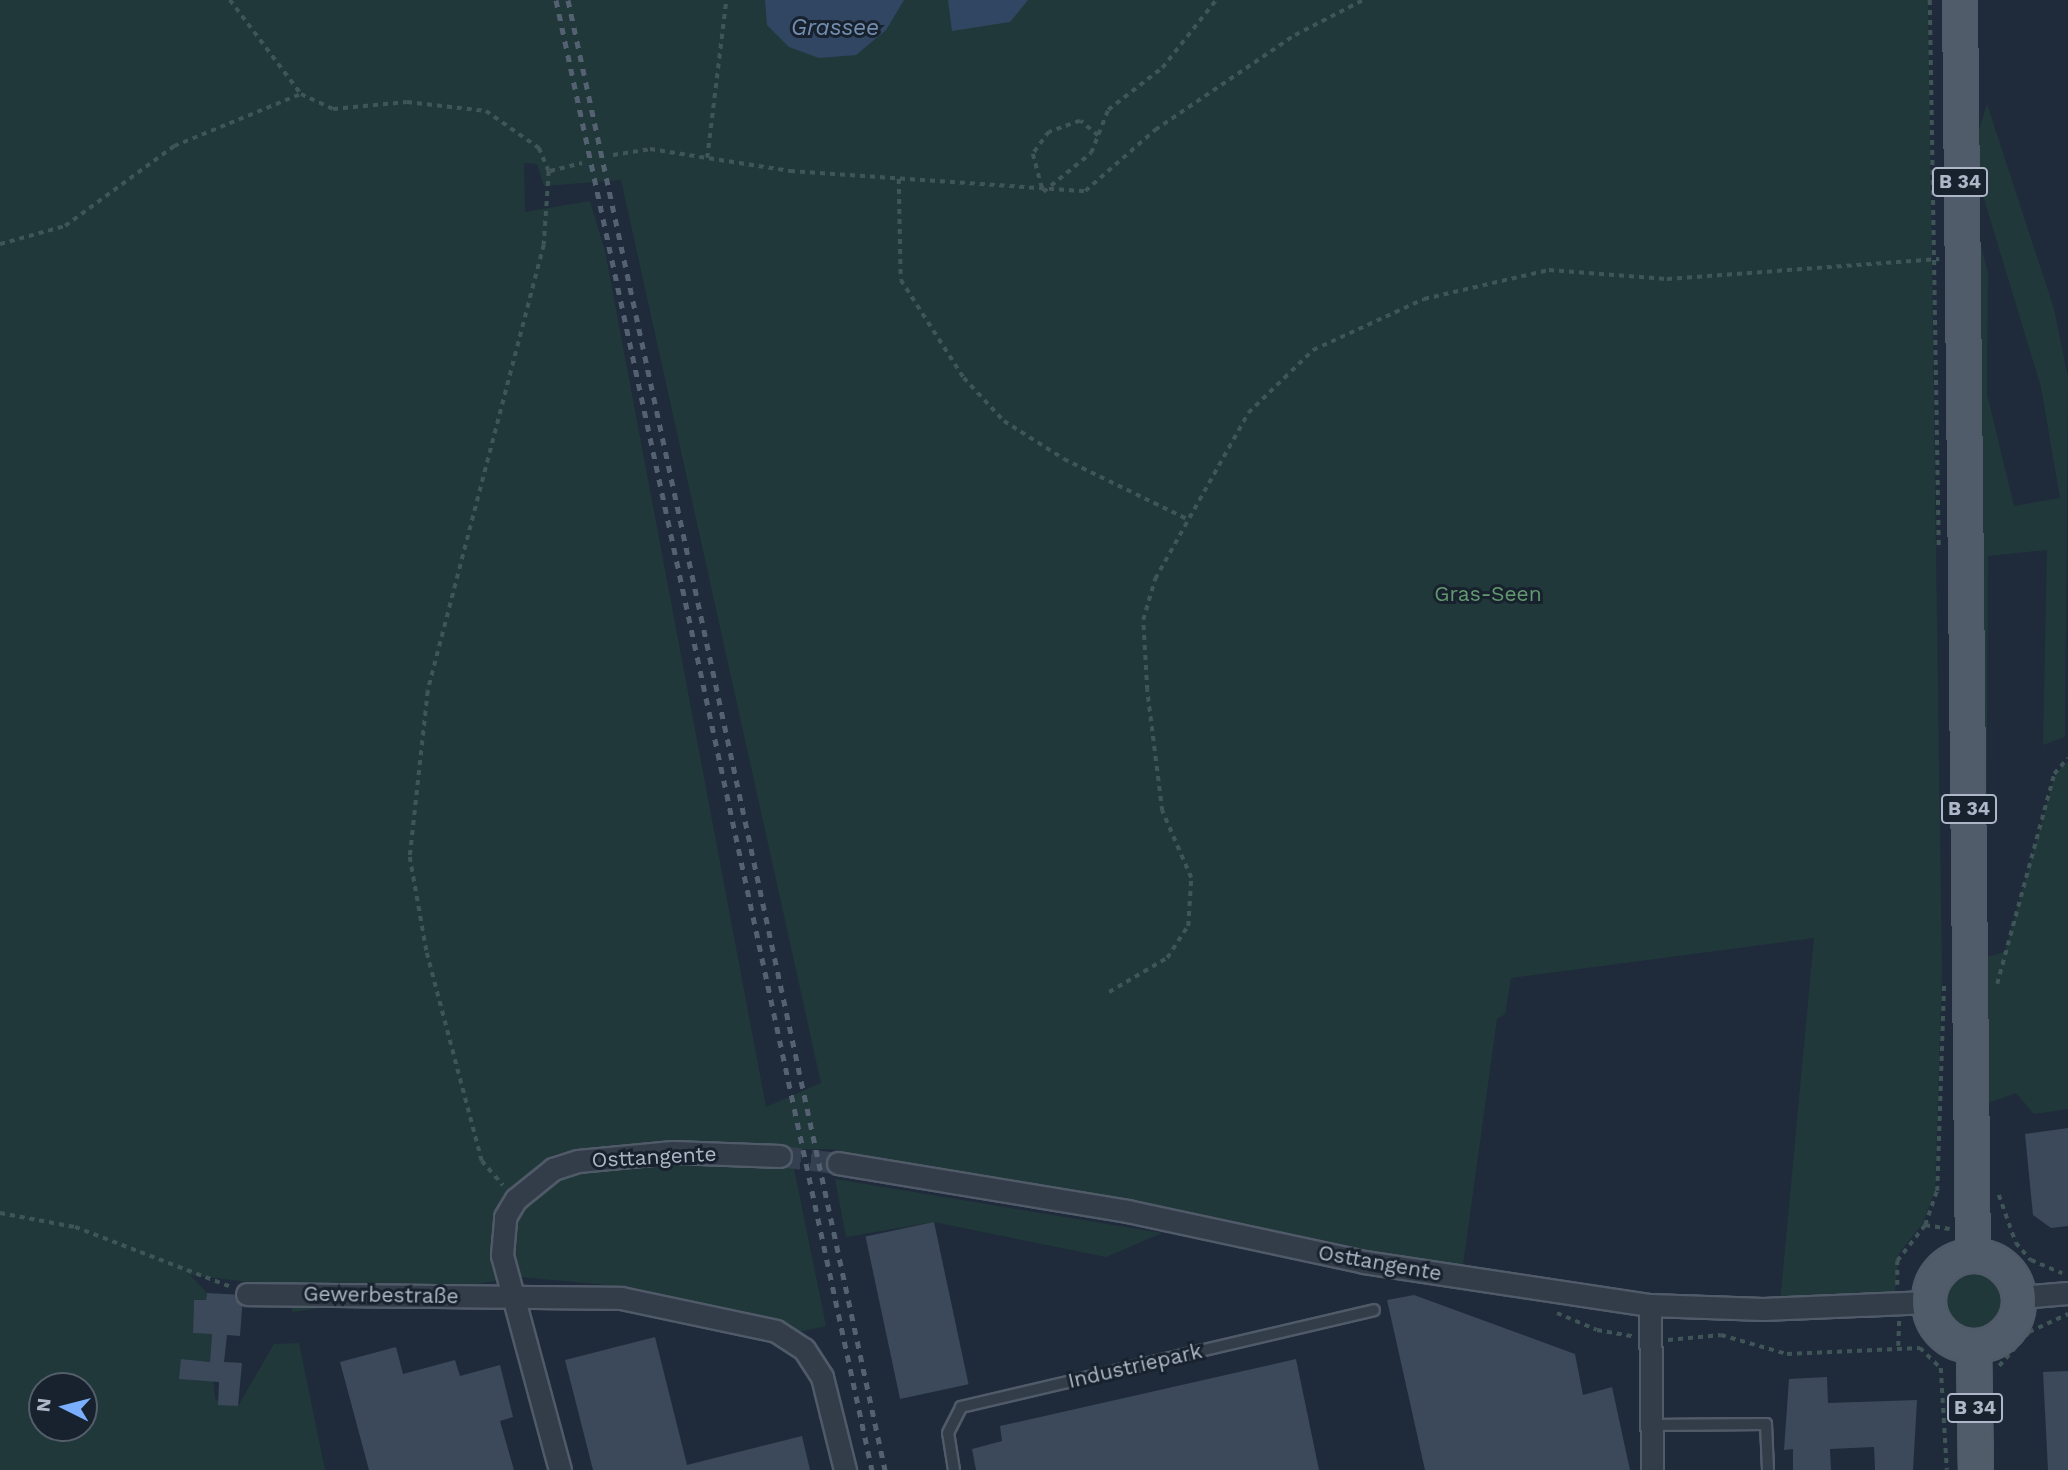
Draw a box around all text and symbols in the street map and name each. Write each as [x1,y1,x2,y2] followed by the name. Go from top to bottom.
[791,14,879,42] water label: Grassee
[1932,166,1988,198] road number: B 34
[1434,581,1542,607] park label: Gras-Seen
[1941,794,1997,824] road number: B 34
[591,1141,717,1173] street label: Osttangente
[1316,1240,1444,1286] street label: Osttangente
[303,1281,459,1309] street label: Gewerbestraße
[1065,1338,1205,1394] street label: Industriepark
[28,1372,98,1442] north arrow
[1947,1392,2003,1424] road number: B 34
[31,1397,56,1413] text: N

